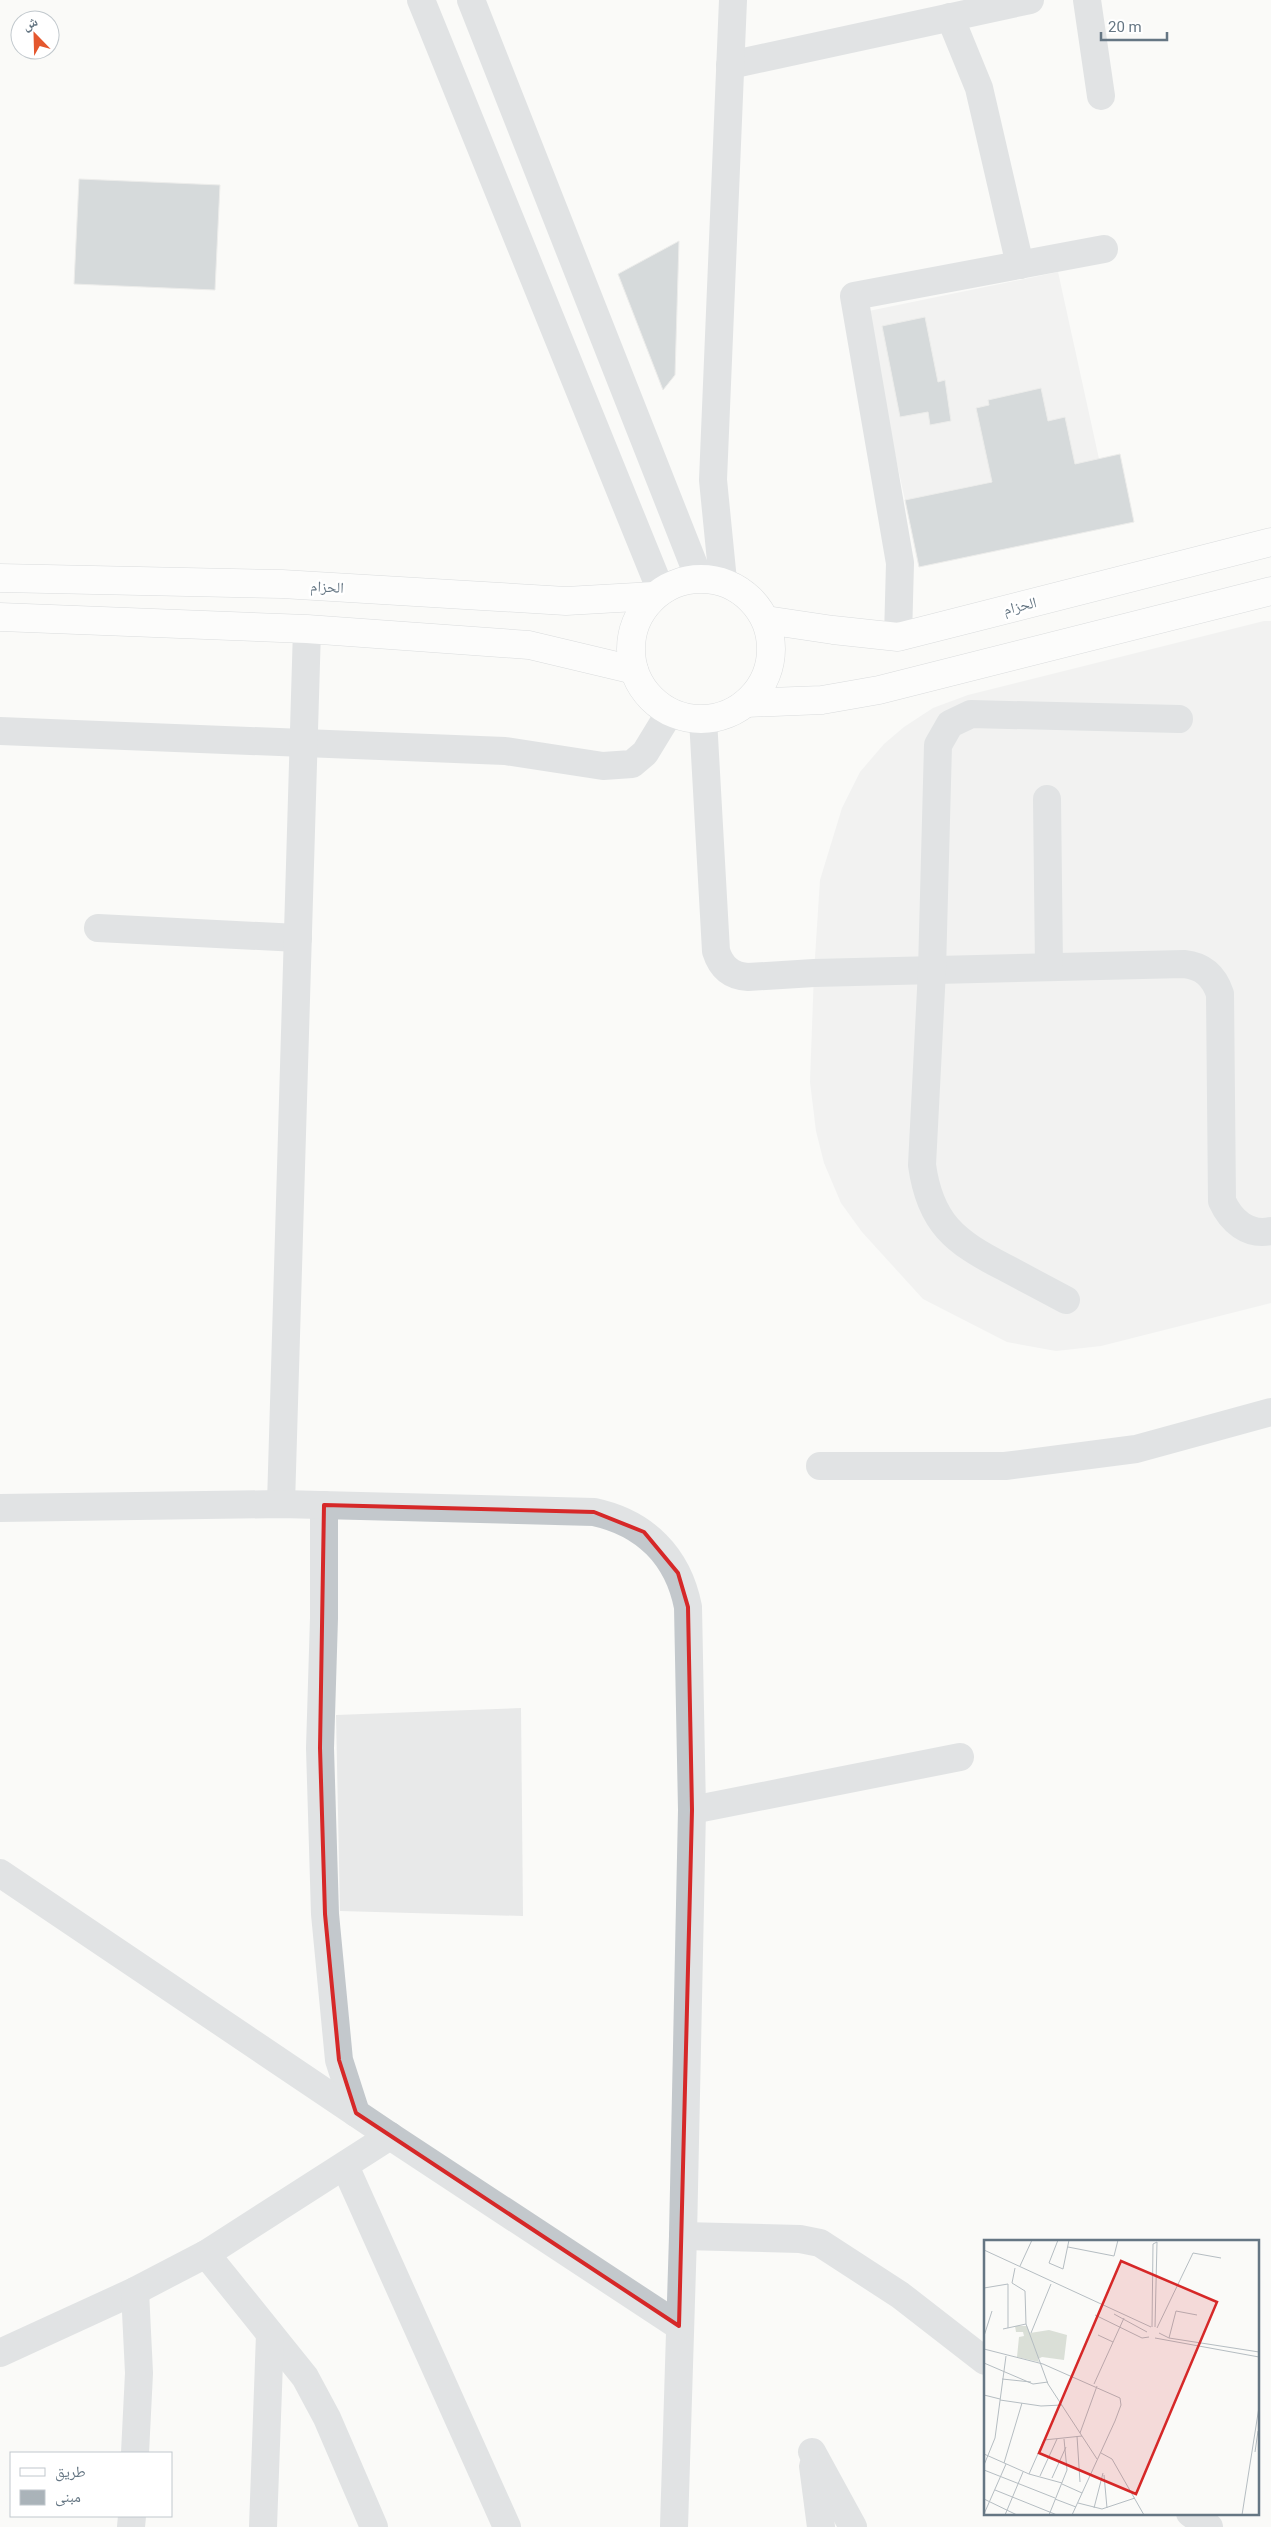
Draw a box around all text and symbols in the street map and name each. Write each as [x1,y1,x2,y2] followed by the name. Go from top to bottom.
[10,10,60,60] north arrow
[1101,10,1167,42] scale bar
[20,13,40,34] text: ش
[1108,18,1142,36] text: 20 m
[310,577,344,598] street label: الحزام
[1001,593,1039,620] street label: الحزام
[984,2240,1258,2514] inset map
[10,2452,172,2517] legend
[55,2463,86,2482] text: طريق
[55,2488,81,2507] text: مبنى

